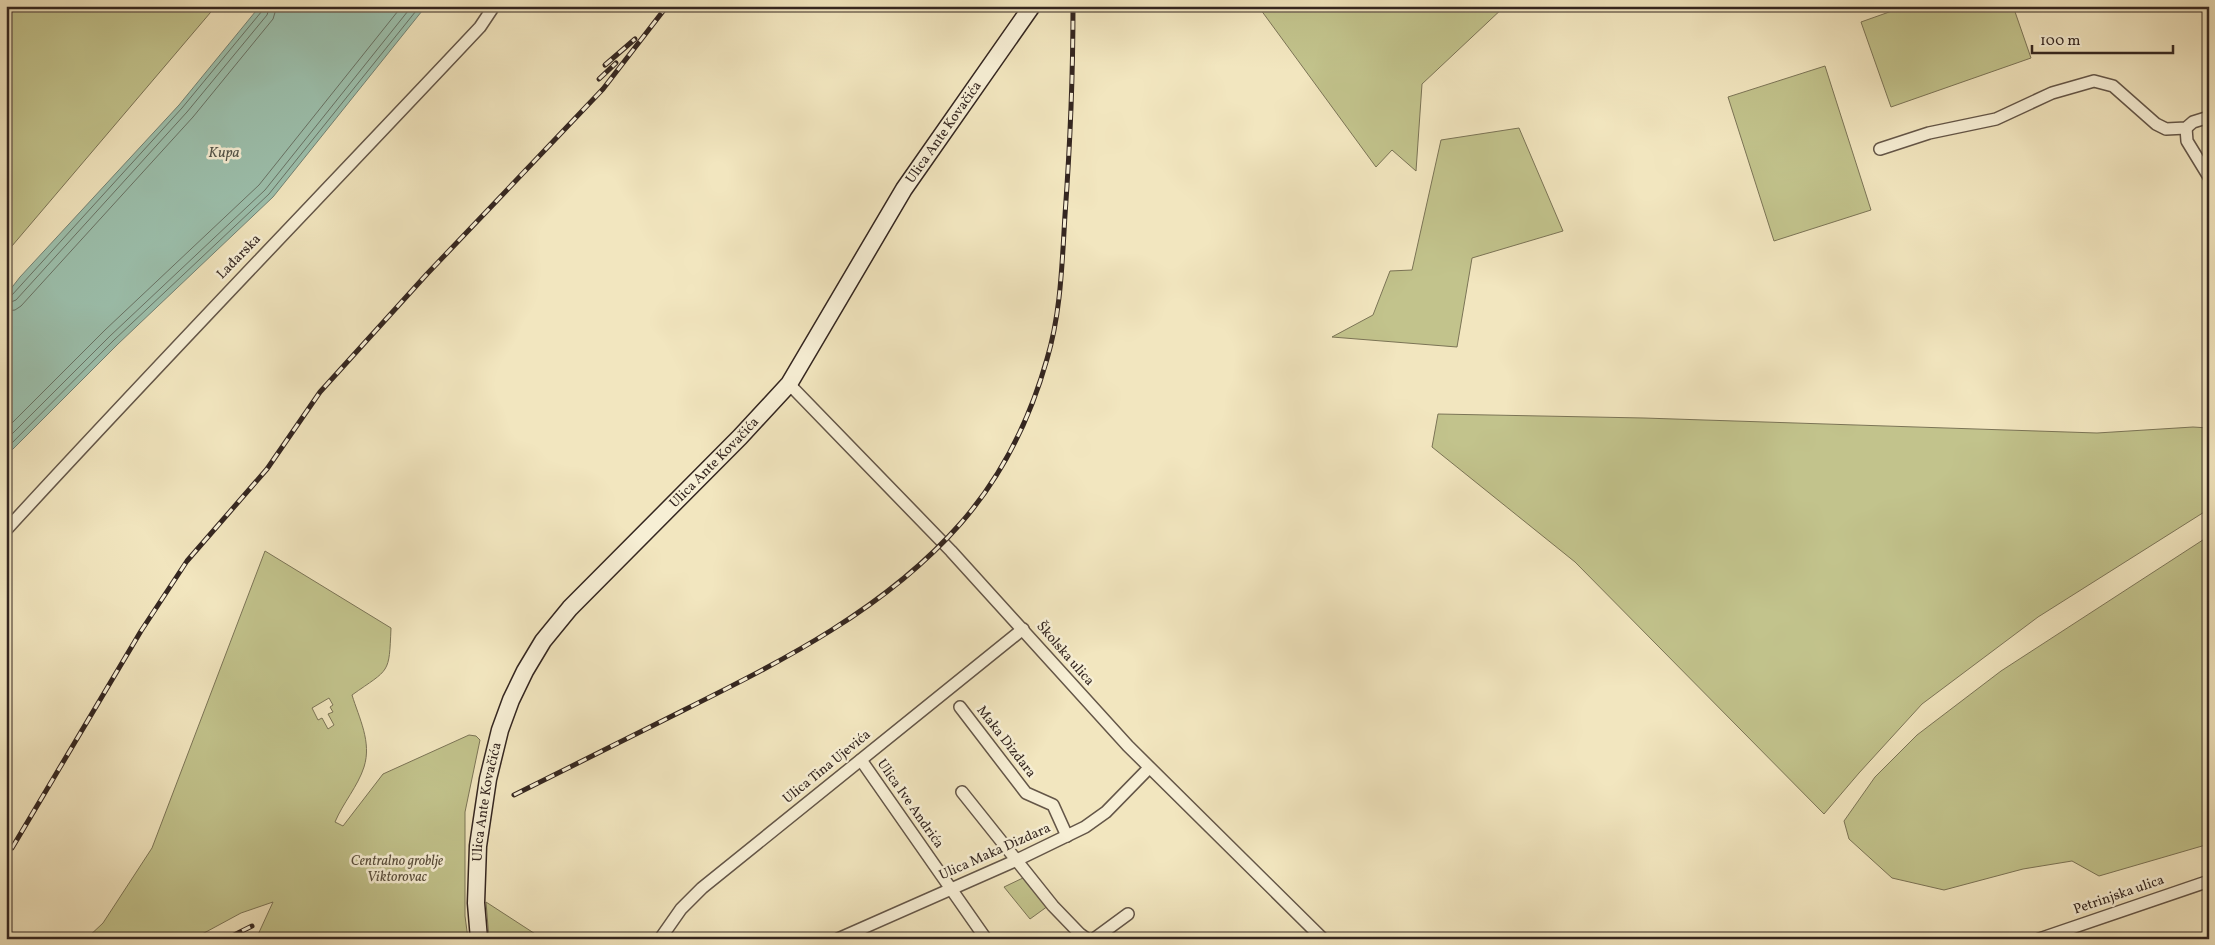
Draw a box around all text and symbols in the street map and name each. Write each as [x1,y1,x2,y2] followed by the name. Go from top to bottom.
[2032,22,2174,54] scale bar
[2040,31,2080,52] text: 100 m
[901,77,986,187] street label: Ulica Ante Kovačića
[208,143,240,164] water label: Kupa
[213,230,265,284] street label: Lađarska
[665,413,763,512] street label: Ulica Ante Kovačića
[1032,618,1098,690] street label: Školska ulica
[972,702,1040,782] street label: Maka Dizdara
[779,726,875,808] street label: Ulica Tina Ujevića
[468,740,506,862] street label: Ulica Ante Kovačića
[872,756,948,852] street label: Ulica Ive Andrića
[936,819,1054,885] street label: Ulica Maka Dizdara
[351,852,443,887] park label: Centralno groblje Viktorovac
[2071,871,2167,919] street label: Petrinjska ulica

